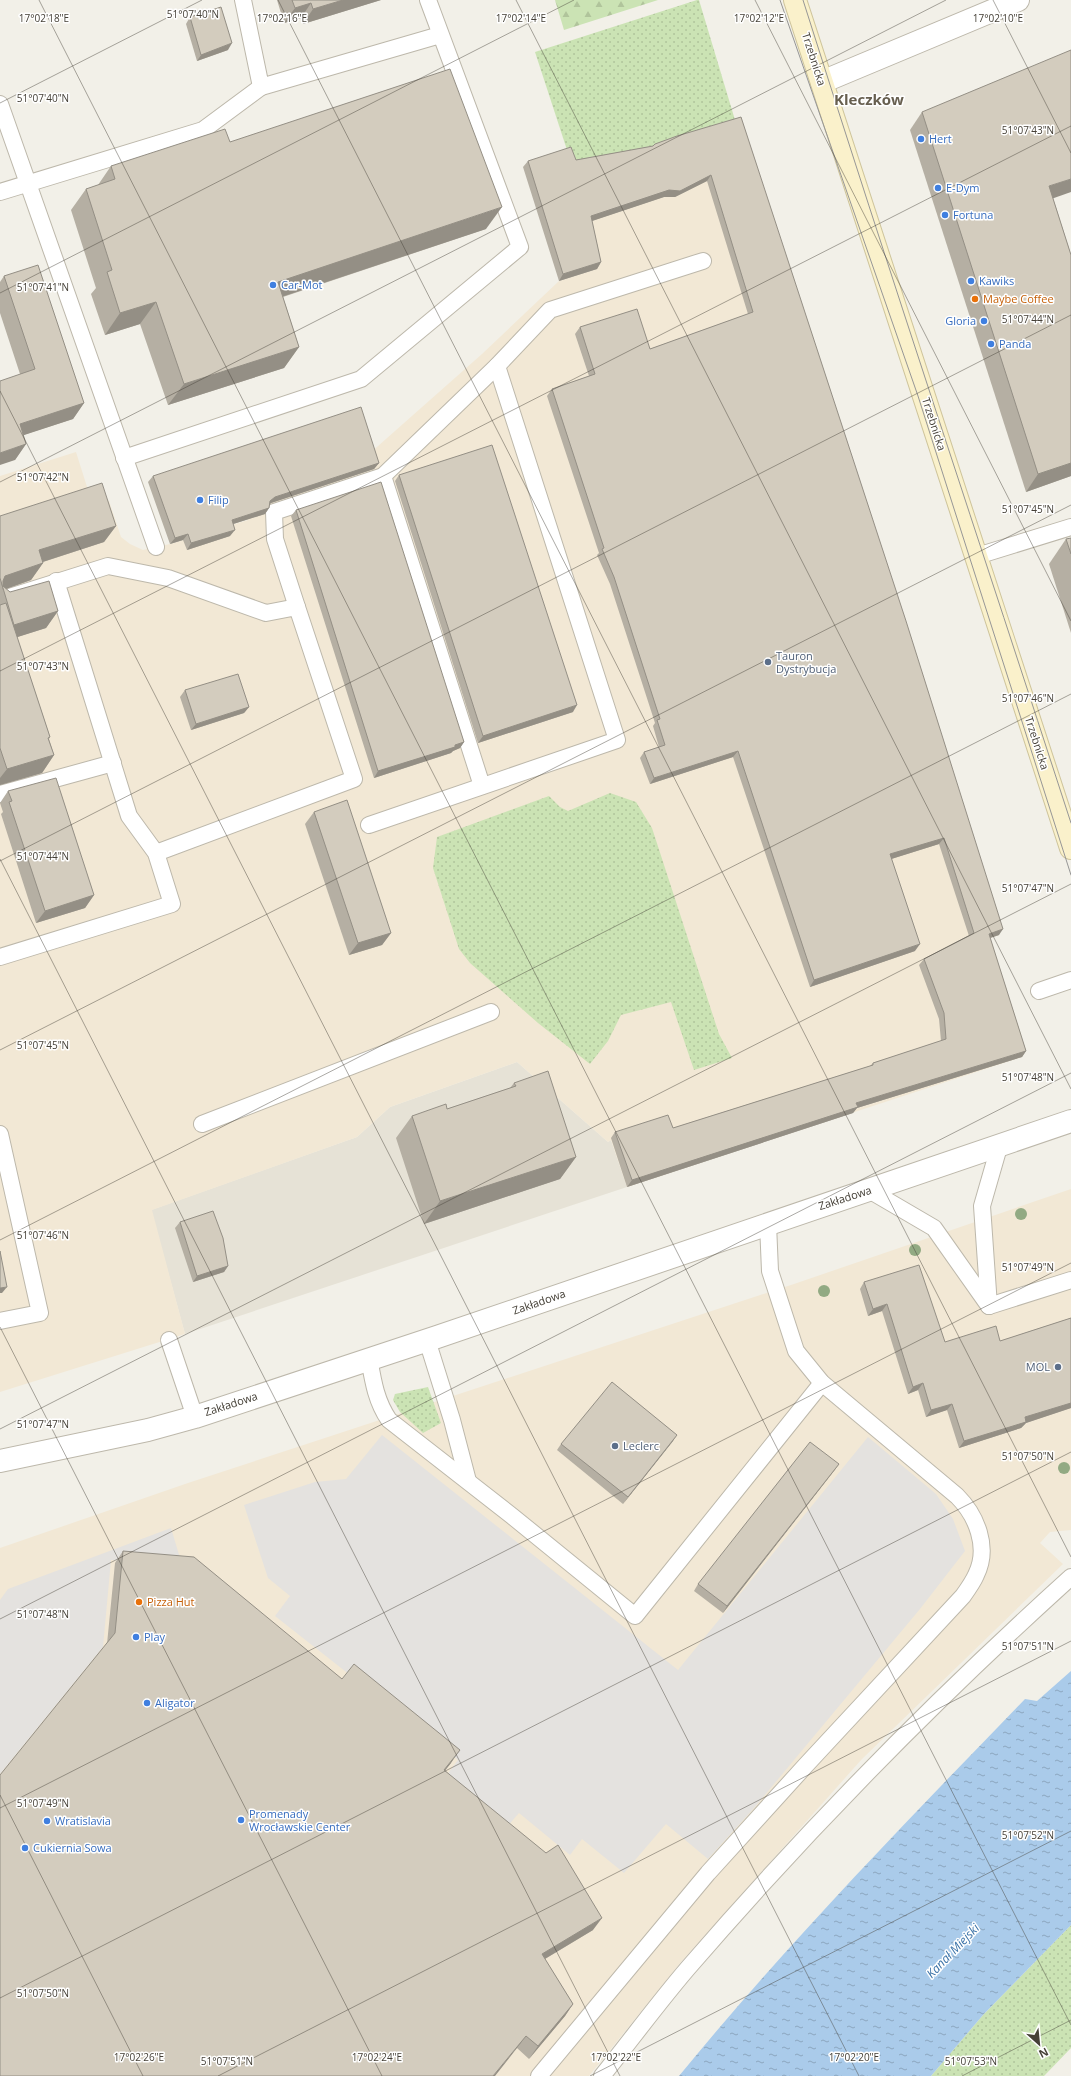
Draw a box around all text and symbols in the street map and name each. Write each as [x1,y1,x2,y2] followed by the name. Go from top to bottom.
[167,7,219,21] text: 51°07'40"N
[19,11,69,25] text: 17°02'18"E
[257,11,307,25] text: 17°02'16"E
[496,11,546,25] text: 17°02'14"E
[734,11,784,25] text: 17°02'12"E
[973,11,1023,25] text: 17°02'10"E
[799,30,830,87] street label: Trzebnicka
[834,89,904,109] district label: Kleczków
[17,91,69,105] text: 51°07'40"N
[1002,123,1054,137] text: 51°07'43"N
[929,131,952,146] place label: Hert
[916,134,926,144] marker: Hert
[946,180,979,195] place label: E-Dym
[933,183,943,193] marker: E-Dym
[953,207,993,222] place label: Fortuna
[940,210,950,220] marker: Fortuna
[979,273,1014,288] place label: Kawiks
[966,276,976,286] marker: Kawiks
[281,277,323,292] place label: Car-Mot
[17,280,69,294] text: 51°07'41"N
[268,280,278,290] marker: Car-Mot
[983,291,1054,306] place label: Maybe Coffee
[970,294,980,304] marker: Maybe Coffee
[1002,312,1054,326] text: 51°07'44"N
[945,313,976,328] place label: Gloria
[979,316,989,326] marker: Gloria
[999,336,1031,351] place label: Panda
[986,339,996,349] marker: Panda
[919,395,950,452] street label: Trzebnicka
[17,470,69,484] text: 51°07'42"N
[208,492,229,507] place label: Filip
[195,495,205,505] marker: Filip
[1002,502,1054,516] text: 51°07'45"N
[776,648,836,676] place label: Tauron Dystrybucja
[763,657,773,667] marker: Tauron Dystrybucja
[17,659,69,673] text: 51°07'43"N
[1002,691,1054,705] text: 51°07'46"N
[1022,714,1053,771] street label: Trzebnicka
[17,849,69,863] text: 51°07'44"N
[1002,881,1054,895] text: 51°07'47"N
[17,1038,69,1052] text: 51°07'45"N
[1002,1070,1054,1084] text: 51°07'48"N
[816,1182,873,1213] street label: Zakładowa
[17,1228,69,1242] text: 51°07'46"N
[1002,1260,1054,1274] text: 51°07'49"N
[510,1285,567,1318] street label: Zakładowa
[1026,1359,1050,1374] place label: MOL
[1053,1362,1063,1372] marker: MOL
[202,1388,259,1419] street label: Zakładowa
[17,1417,69,1431] text: 51°07'47"N
[623,1438,659,1453] place label: Leclerc
[610,1441,620,1451] marker: Leclerc
[1002,1449,1054,1463] text: 51°07'50"N
[147,1594,195,1609] place label: Pizza Hut
[134,1597,144,1607] marker: Pizza Hut
[17,1607,69,1621] text: 51°07'48"N
[144,1629,166,1644] place label: Play
[131,1632,141,1642] marker: Play
[1002,1639,1054,1653] text: 51°07'51"N
[155,1695,195,1710] place label: Aligator
[142,1698,152,1708] marker: Aligator
[17,1796,69,1810] text: 51°07'49"N
[249,1806,351,1834] place label: Promenady Wrocławskie Center
[55,1813,111,1828] place label: Wratislavia
[236,1815,246,1825] marker: Promenady Wrocławskie Center
[42,1816,52,1826] marker: Wratislavia
[1002,1828,1054,1842] text: 51°07'52"N
[33,1840,112,1855] place label: Cukiernia Sowa
[20,1843,30,1853] marker: Cukiernia Sowa
[922,1919,984,1982] water label: Kanał Miejski
[17,1986,69,2000] text: 51°07'50"N
[1019,2024,1059,2064] north arrow
[1036,2045,1051,2062] text: N
[114,2050,164,2064] text: 17°02'26"E
[352,2050,402,2064] text: 17°02'24"E
[591,2050,641,2064] text: 17°02'22"E
[829,2050,879,2064] text: 17°02'20"E
[201,2054,253,2068] text: 51°07'51"N
[945,2054,997,2068] text: 51°07'53"N

